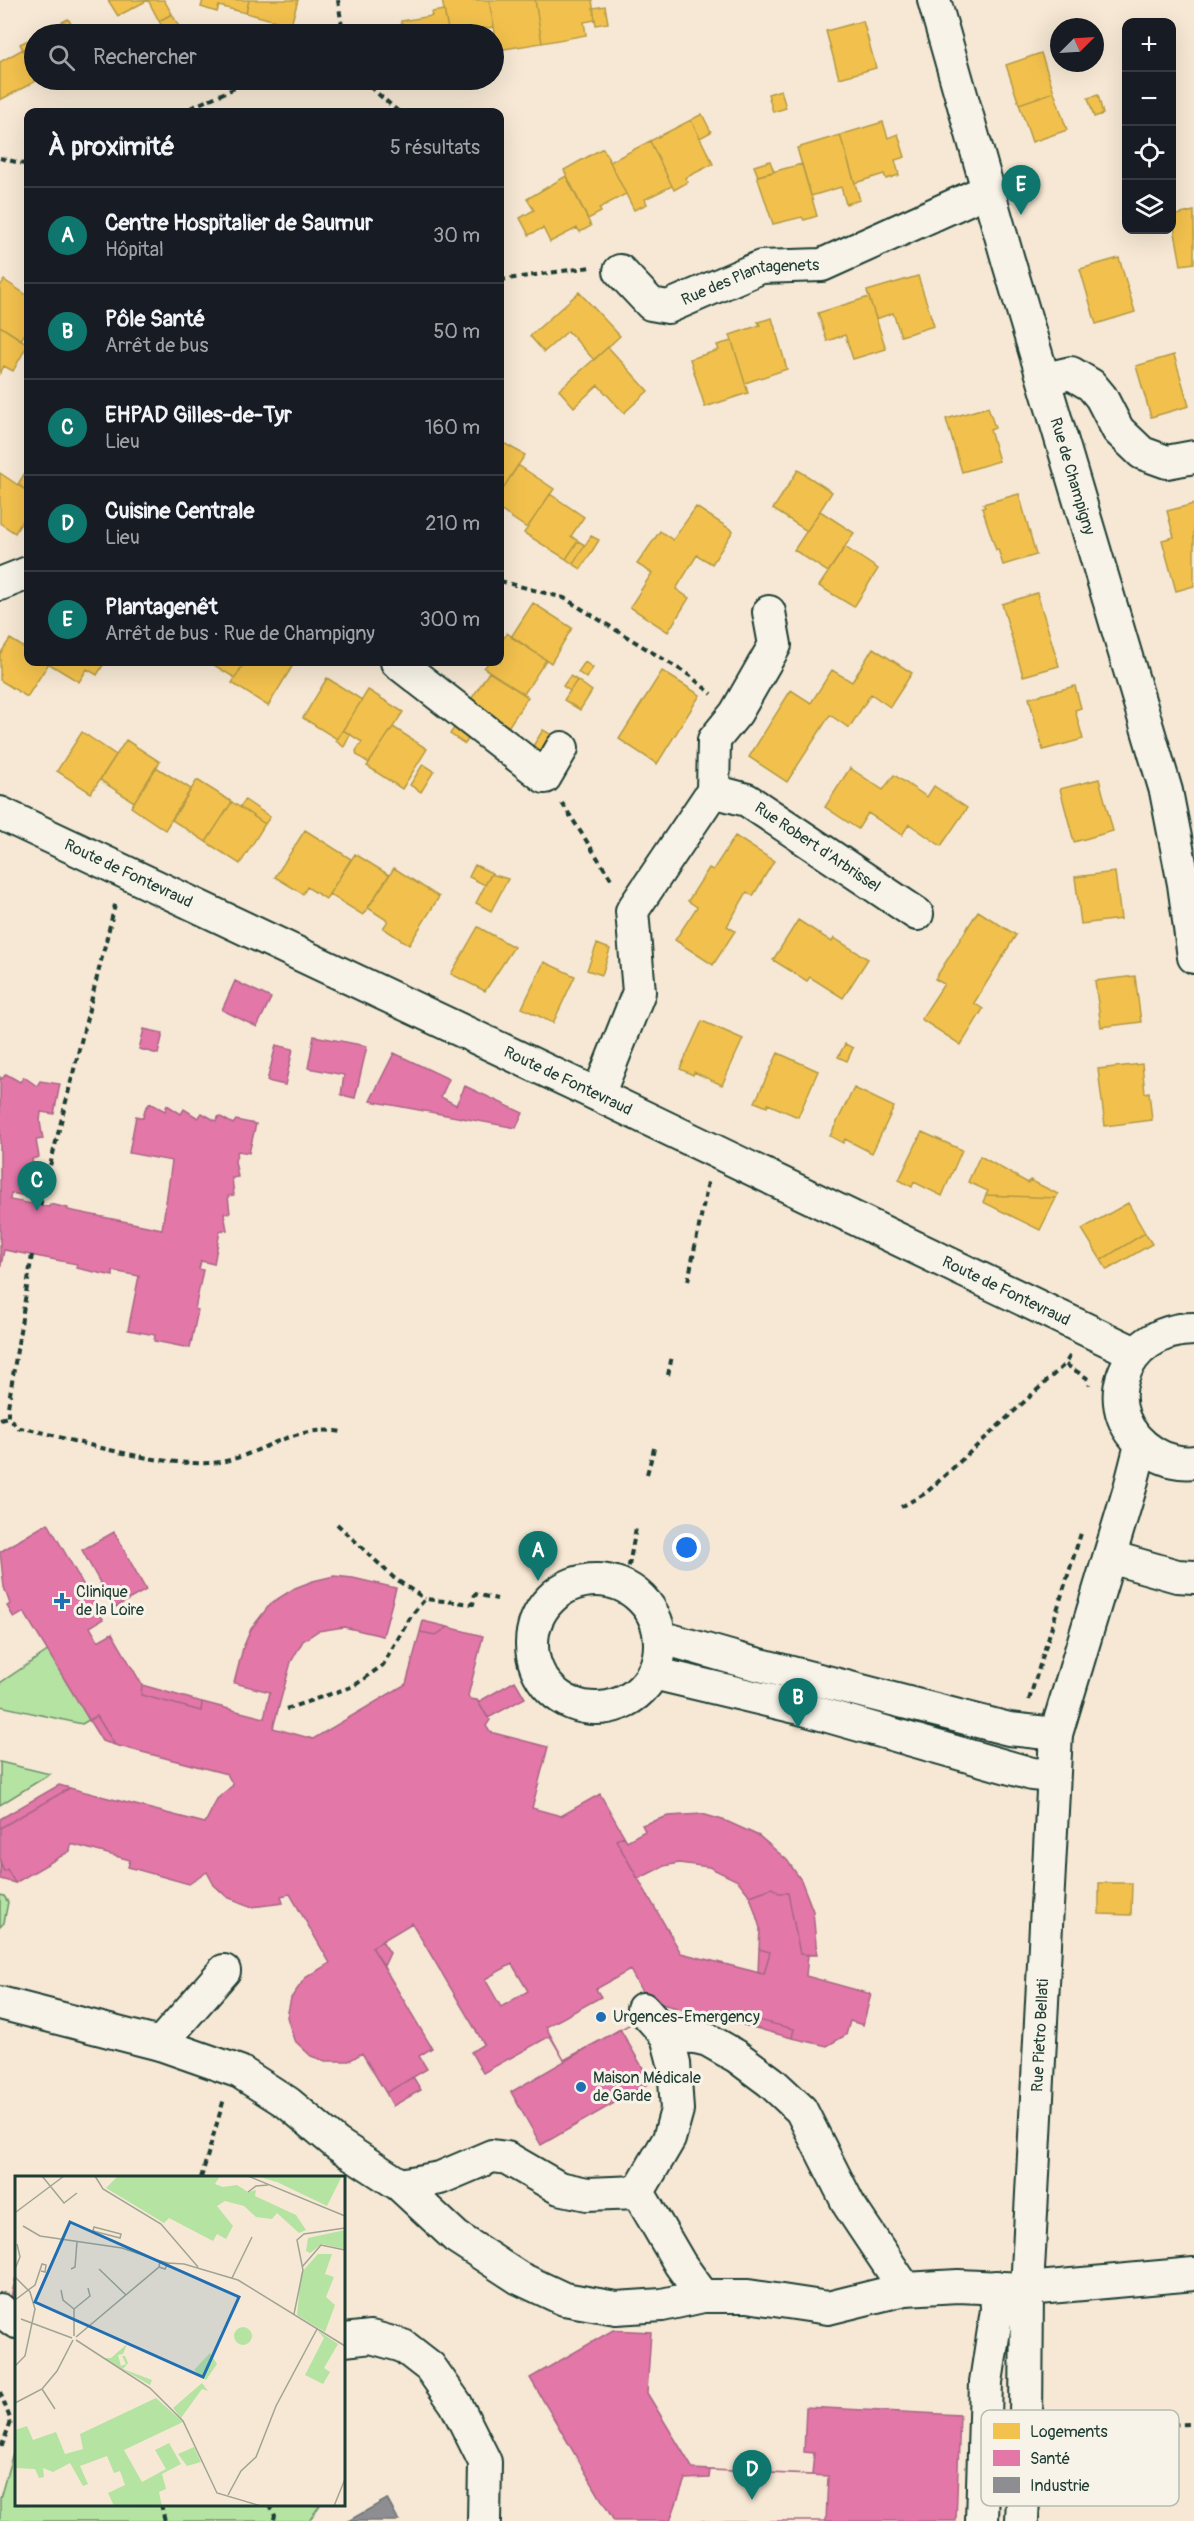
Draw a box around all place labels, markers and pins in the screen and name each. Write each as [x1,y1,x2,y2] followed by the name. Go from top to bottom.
[1002,166,1040,215] pin: E
[18,1162,57,1211] pin: C
[518,1532,558,1581] pin: A
[76,1582,144,1620] place label: Clinique de la Loire
[53,1592,71,1610] marker: Clinique de la Loire
[778,1678,818,1728] pin: B
[613,2007,760,2027] place label: Urgences-Emergency
[594,2010,608,2024] marker: Urgences-Emergency
[593,2068,701,2106] place label: Maison Médicale de Garde
[574,2080,588,2094] marker: Maison Médicale de Garde
[732,2450,771,2500] pin: D

